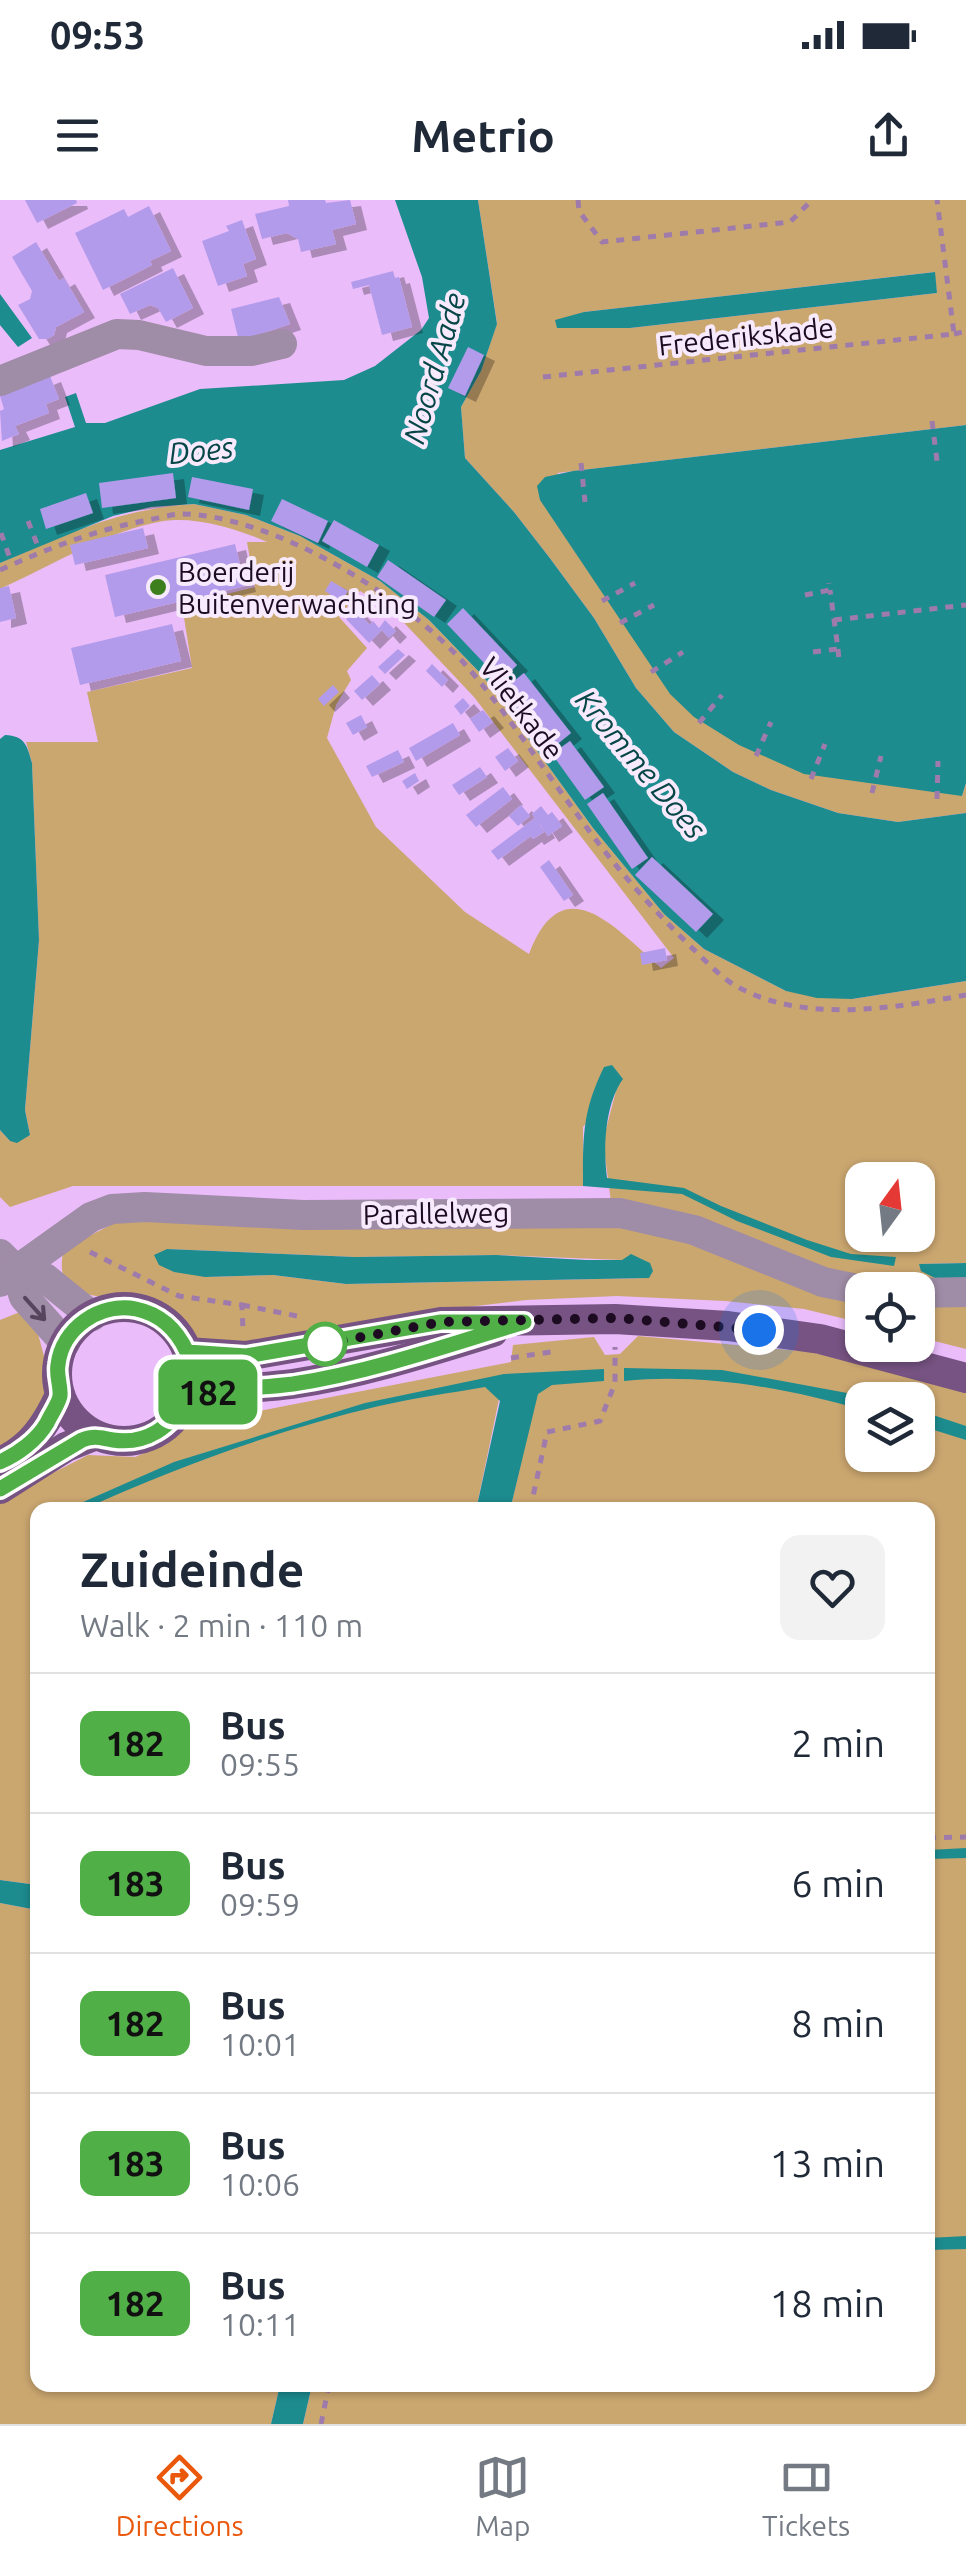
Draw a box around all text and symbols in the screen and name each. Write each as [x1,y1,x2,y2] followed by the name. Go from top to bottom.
[50,14,145,56] text: 09:53
[50,108,105,163] icon: menu
[861,108,916,163] icon: share
[411,110,555,161] text: Metrio
[396,289,472,447] water label: Noord Aade
[657,311,835,361] street label: Frederikskade
[167,430,236,470] water label: Does
[178,556,416,619] place label: Boerderij Buitenverwachting
[147,576,169,598] marker: Boerderij Buitenverwachting
[474,651,570,765] street label: Vlietkade
[569,683,713,845] water label: Kromme Does
[845,1162,935,1252] north arrow
[845,1162,935,1472] map controls
[362,1196,510,1230] street label: Parallelweg
[845,1272,935,1362] button: locate
[23,1296,46,1321] one-way arrow
[734,1305,784,1355] your location
[304,1323,346,1365] unlabelled marker
[150,1360,266,1424] line badge: 182
[178,1372,238,1412] text: 182
[845,1382,935,1472] button: layers
[780,1535,885,1640] button: heart
[80,1542,304,1596] text: Zuideinde
[80,1607,363,1643] text: Walk · 2 min · 110 m
[220,1704,285,1746] text: Bus
[791,1722,885,1764] text: 2 min
[105,1723,165,1763] text: 182
[220,1746,300,1782] text: 09:55
[220,1844,285,1886] text: Bus
[791,1862,885,1904] text: 6 min
[105,1863,165,1903] text: 183
[220,1886,300,1922] text: 09:59
[220,1984,285,2026] text: Bus
[791,2002,885,2044] text: 8 min
[105,2003,165,2043] text: 182
[220,2026,300,2062] text: 10:01
[220,2124,285,2166] text: Bus
[770,2142,885,2184] text: 13 min
[105,2143,165,2183] text: 183
[220,2166,300,2202] text: 10:06
[220,2264,285,2306] text: Bus
[770,2282,885,2324] text: 18 min
[105,2283,165,2323] text: 182
[220,2306,300,2342] text: 10:11
[116,2450,244,2541] tab: Directions
[475,2450,530,2541] tab: Map
[762,2450,850,2541] tab: Tickets

